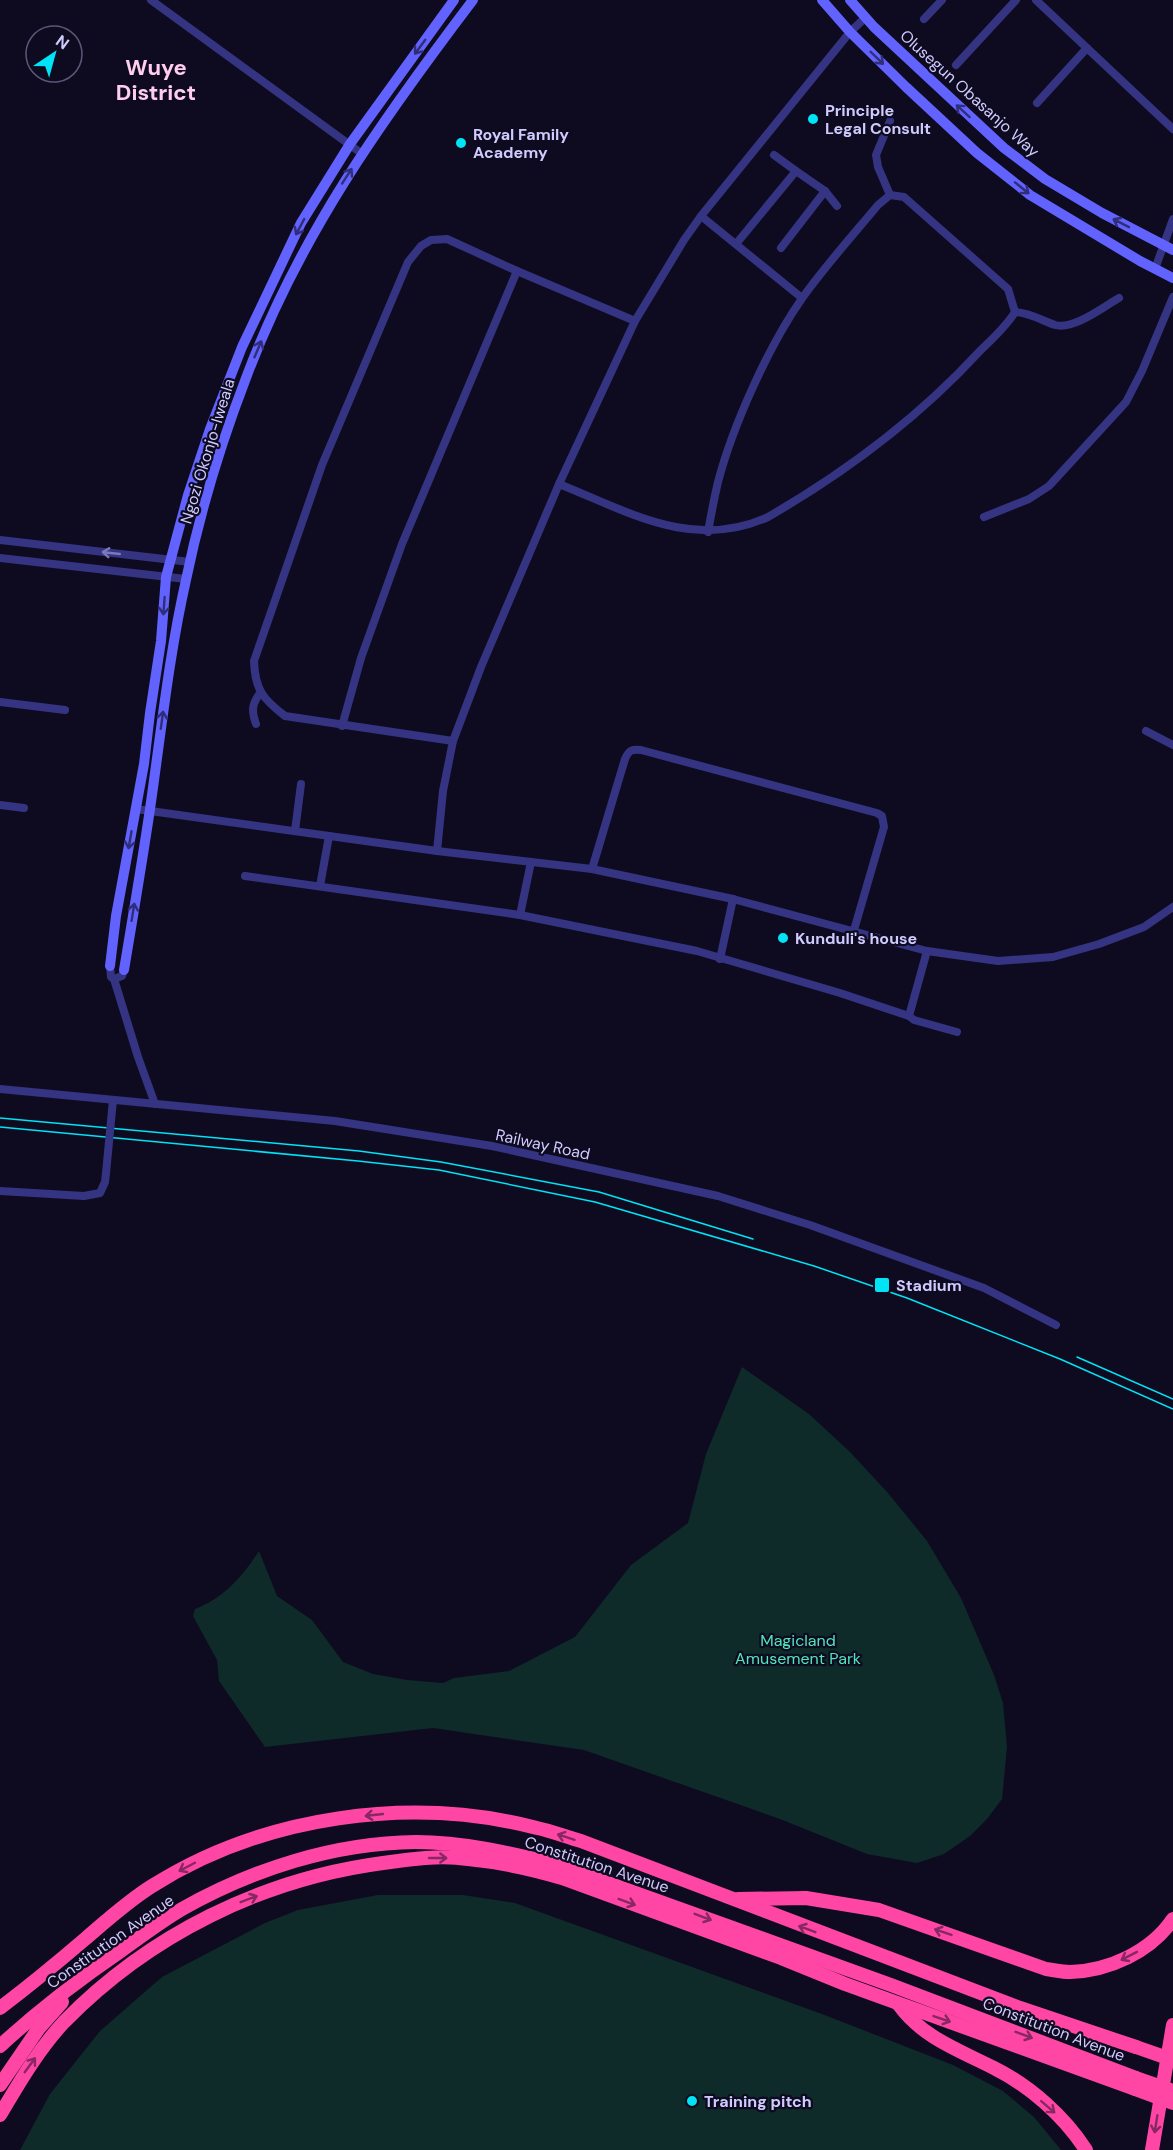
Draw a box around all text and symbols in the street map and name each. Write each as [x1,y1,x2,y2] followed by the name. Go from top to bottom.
[24,24,84,84] north arrow
[896,25,1044,162] street label: Olusegun Obasanjo Way
[52,30,73,54] text: N
[413,39,426,55] one-way arrow
[869,51,884,65] one-way arrow
[116,53,196,107] district label: Wuye District
[825,100,931,139] place label: Principle Legal Consult
[955,104,970,118] one-way arrow
[806,112,820,126] marker: Principle Legal Consult
[473,124,569,163] place label: Royal Family Academy
[454,136,468,150] marker: Royal Family Academy
[340,167,353,184] one-way arrow
[1013,182,1029,195] one-way arrow
[1113,217,1130,229] one-way arrow
[294,218,306,235] one-way arrow
[253,340,264,359] one-way arrow
[175,376,240,526] street label: Ngozi Okonjo-Iweala
[101,547,121,558] one-way arrow
[158,596,169,616] one-way arrow
[157,710,168,730] one-way arrow
[124,830,135,850] one-way arrow
[128,903,139,923] one-way arrow
[795,928,917,949] place label: Kunduli's house
[776,931,790,945] marker: Kunduli's house
[494,1124,592,1165] street label: Railway Road
[896,1275,962,1296] place label: Stadium
[873,1276,891,1294] marker: Stadium
[735,1630,861,1669] park label: Magicland Amusement Park
[364,1810,384,1821] one-way arrow
[522,1831,672,1898] street label: Constitution Avenue
[557,1831,576,1842] one-way arrow
[428,1852,448,1864] one-way arrow
[179,1861,196,1873] one-way arrow
[43,1890,178,1993] street label: Constitution Avenue
[239,1892,257,1903] one-way arrow
[617,1897,636,1908] one-way arrow
[693,1913,712,1924] one-way arrow
[798,1922,817,1933] one-way arrow
[934,1926,952,1937] one-way arrow
[1120,1951,1138,1962] one-way arrow
[980,1993,1128,2066] street label: Constitution Avenue
[932,2014,950,2025] one-way arrow
[1014,2031,1033,2042] one-way arrow
[24,2058,36,2074] one-way arrow
[704,2091,812,2112] place label: Training pitch
[685,2094,699,2108] marker: Training pitch
[1040,2100,1055,2114] one-way arrow
[1150,2113,1161,2133] one-way arrow

